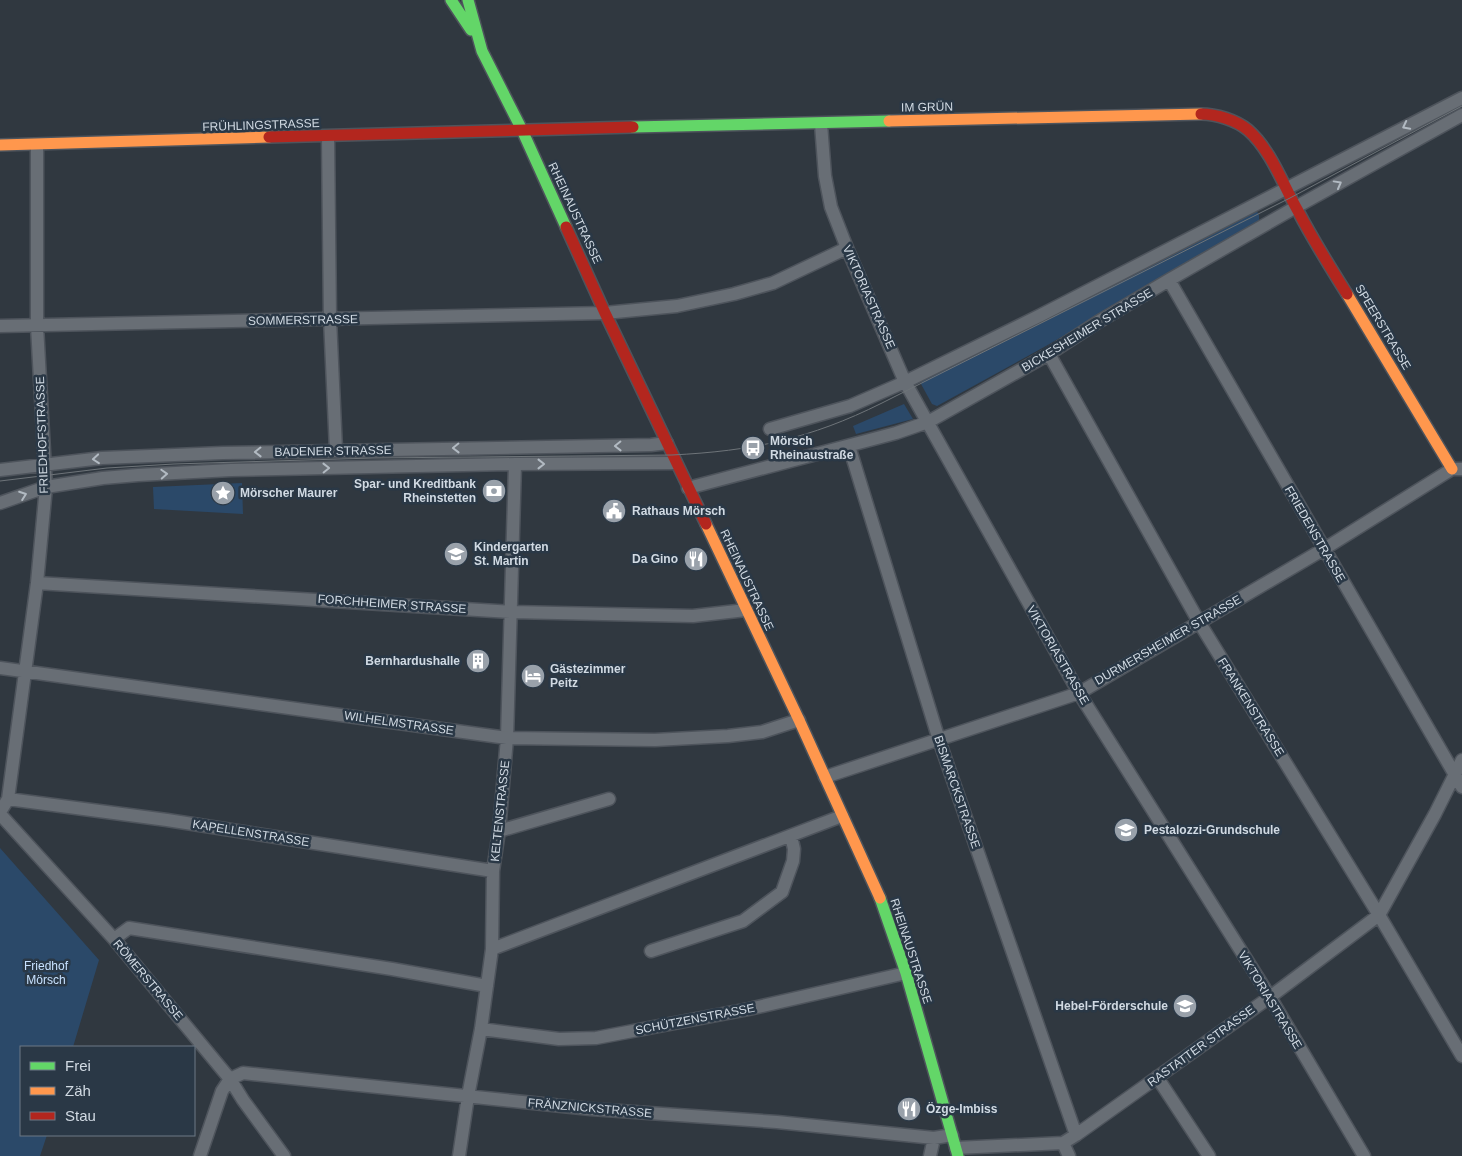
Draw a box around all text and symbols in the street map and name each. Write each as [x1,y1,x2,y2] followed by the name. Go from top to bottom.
[901,100,953,114] street label: IM GRÜN
[202,116,320,134] street label: FRÜHLINGSTRASSE
[1402,120,1411,131] one-way arrow
[545,160,605,266] street label: RHEINAUSTRASSE
[1333,180,1342,190] one-way arrow
[840,243,898,351] street label: VIKTORIASTRASSE
[1352,282,1414,372] street label: SPEERSTRASSE
[1019,285,1155,375] street label: BICKESHEIMER STRASSE
[248,312,358,328] street label: SOMMERSTRASSE
[33,376,51,494] street label: FRIEDHOFSTRASSE
[770,434,854,462] place label: Mörsch Rheinaustraße
[740,435,766,461] bus stop icon: Mörsch Rheinaustraße
[614,441,622,451] one-way arrow
[274,443,392,459] street label: BADENER STRASSE
[451,443,459,454] one-way arrow
[254,447,262,458] one-way arrow
[92,453,100,464] one-way arrow
[538,459,545,469] one-way arrow
[322,463,330,473] one-way arrow
[160,468,168,479] one-way arrow
[354,477,476,505] place label: Spar- und Kreditbank Rheinstetten
[481,478,507,504] bank icon: Spar- und Kreditbank Rheinstetten
[210,480,236,506] place icon: Mörscher Maurer
[1282,483,1348,585] street label: FRIEDENSTRASSE
[240,486,338,500] place label: Mörscher Maurer
[18,491,27,501] one-way arrow
[601,498,627,524] public building icon: Rathaus Mörsch
[632,504,725,518] place label: Rathaus Mörsch
[717,527,777,633] street label: RHEINAUSTRASSE
[474,540,549,568] place label: Kindergarten St. Martin
[443,541,469,567] school or university icon: Kindergarten St. Martin
[683,546,709,572] restaurant icon: Da Gino
[632,552,678,566] place label: Da Gino
[317,592,467,616] street label: FORCHHEIMER STRASSE
[1092,592,1244,688] street label: DURMERSHEIMER STRASSE
[1024,603,1092,707] street label: VIKTORIASTRASSE
[465,648,491,674] building icon: Bernhardushalle
[365,654,460,668] place label: Bernhardushalle
[1215,655,1287,759] street label: FRANKENSTRASSE
[550,662,626,690] place label: Gästezimmer Peitz
[520,663,546,689] hotel icon: Gästezimmer Peitz
[343,708,455,738] street label: WILHELMSTRASSE
[931,734,983,850] street label: BISMARCKSTRASSE
[488,760,512,862] street label: KELTENSTRASSE
[192,817,310,849] street label: KAPELLENSTRASSE
[1113,817,1139,843] school or university icon: Pestalozzi-Grundschule
[1144,823,1280,837] place label: Pestalozzi-Grundschule
[887,897,935,1005] street label: RHEINAUSTRASSE
[110,937,186,1023] street label: RÖMERSTRASSE
[1235,948,1305,1052] street label: VIKTORIASTRASSE
[24,959,69,987] park label: Friedhof Mörsch
[1172,993,1198,1019] school or university icon: Hebel-Förderschule
[1055,999,1168,1013] place label: Hebel-Förderschule
[634,1001,756,1037] street label: SCHÜTZENSTRASSE
[1145,1002,1257,1090] street label: RASTATTER STRASSE
[20,1046,195,1136] legend
[65,1057,91,1074] text: Frei
[65,1082,91,1099] text: Zäh
[527,1096,653,1120] street label: FRÄNZNICKSTRASSE
[896,1096,922,1122] restaurant icon: Özge-Imbiss
[926,1101,998,1116] place label: Özge-Imbiss
[65,1107,96,1124] text: Stau

